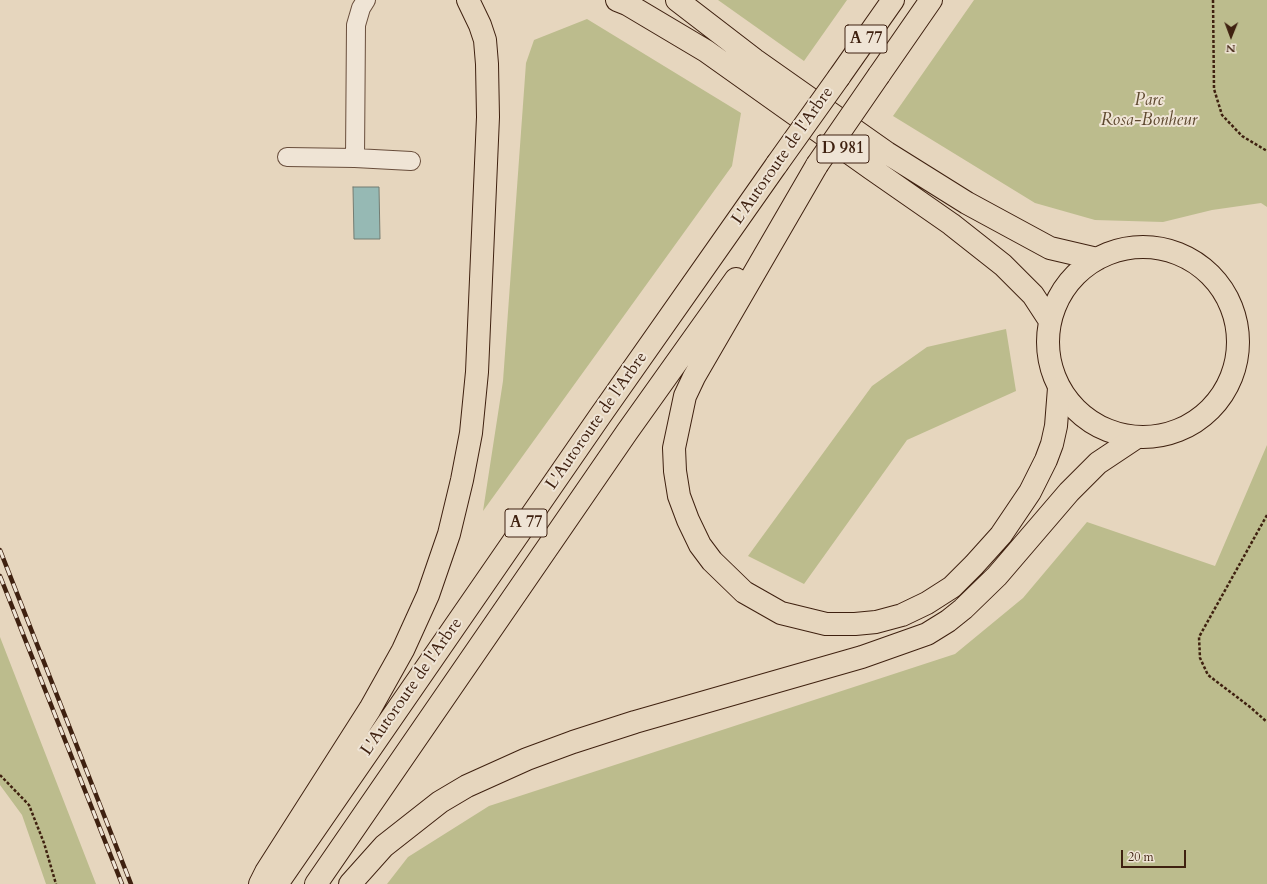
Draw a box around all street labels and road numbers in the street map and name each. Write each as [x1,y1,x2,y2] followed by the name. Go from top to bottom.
[845,25,887,53] road number: A 77
[728,83,838,229] street label: L'Autoroute de l'Arbre
[817,135,869,163] road number: D 981
[542,348,652,494] street label: L'Autoroute de l'Arbre
[505,509,547,537] road number: A 77
[357,614,467,760] street label: L'Autoroute de l'Arbre

